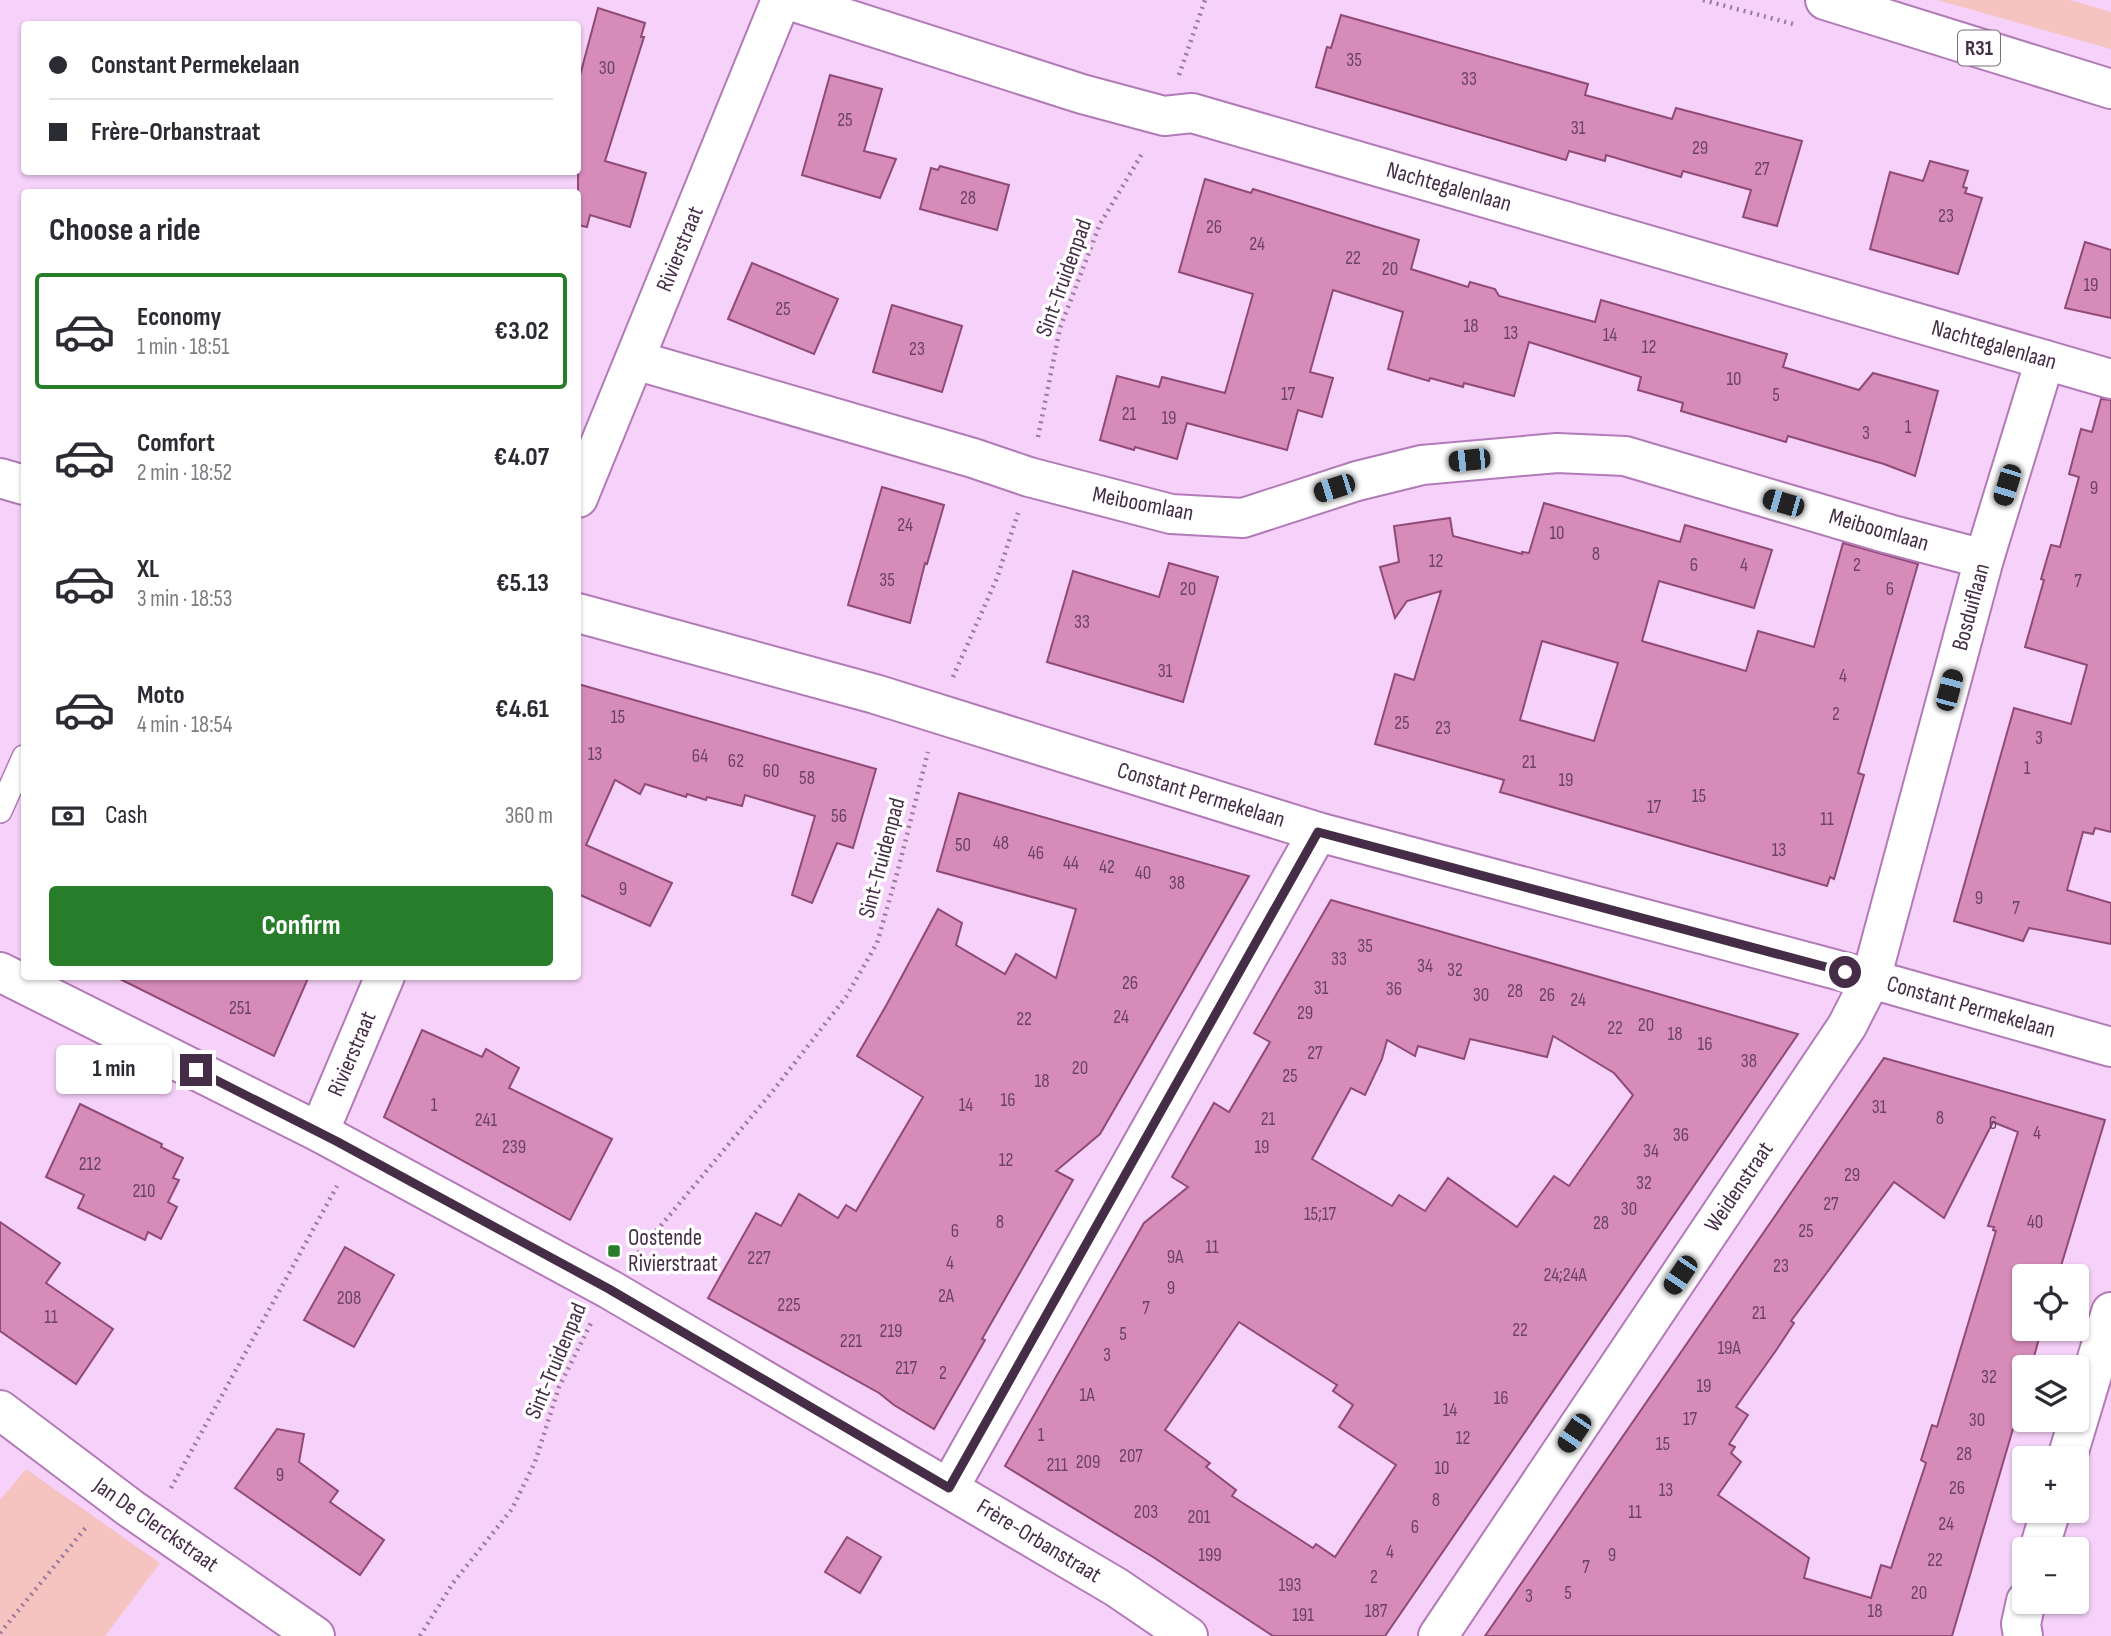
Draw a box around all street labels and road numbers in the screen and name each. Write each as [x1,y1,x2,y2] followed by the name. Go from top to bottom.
[1958,30,2000,66] road number: R31
[1383,156,1515,218] street label: Nachtegalenlaan
[650,202,710,296] street label: Rivierstraat
[1030,215,1098,341] street label: Sint-Truidenpad
[1928,314,2060,376] street label: Nachtegalenlaan
[1090,480,1196,528] street label: Meiboomlaan
[1826,502,1932,558] street label: Meiboomlaan
[1946,560,1996,654] street label: Bosduiflaan
[1114,756,1288,834] street label: Constant Permekelaan
[853,795,911,921] street label: Sint-Truidenpad
[1883,970,2059,1044] street label: Constant Permekelaan
[322,1007,382,1101] street label: Rivierstraat
[1699,1136,1779,1238] street label: Weidenstraat
[519,1299,593,1423] street label: Sint-Truidenpad
[87,1471,224,1578] street label: Jan De Clerckstraat
[972,1493,1106,1589] street label: Frère-Orbanstraat

